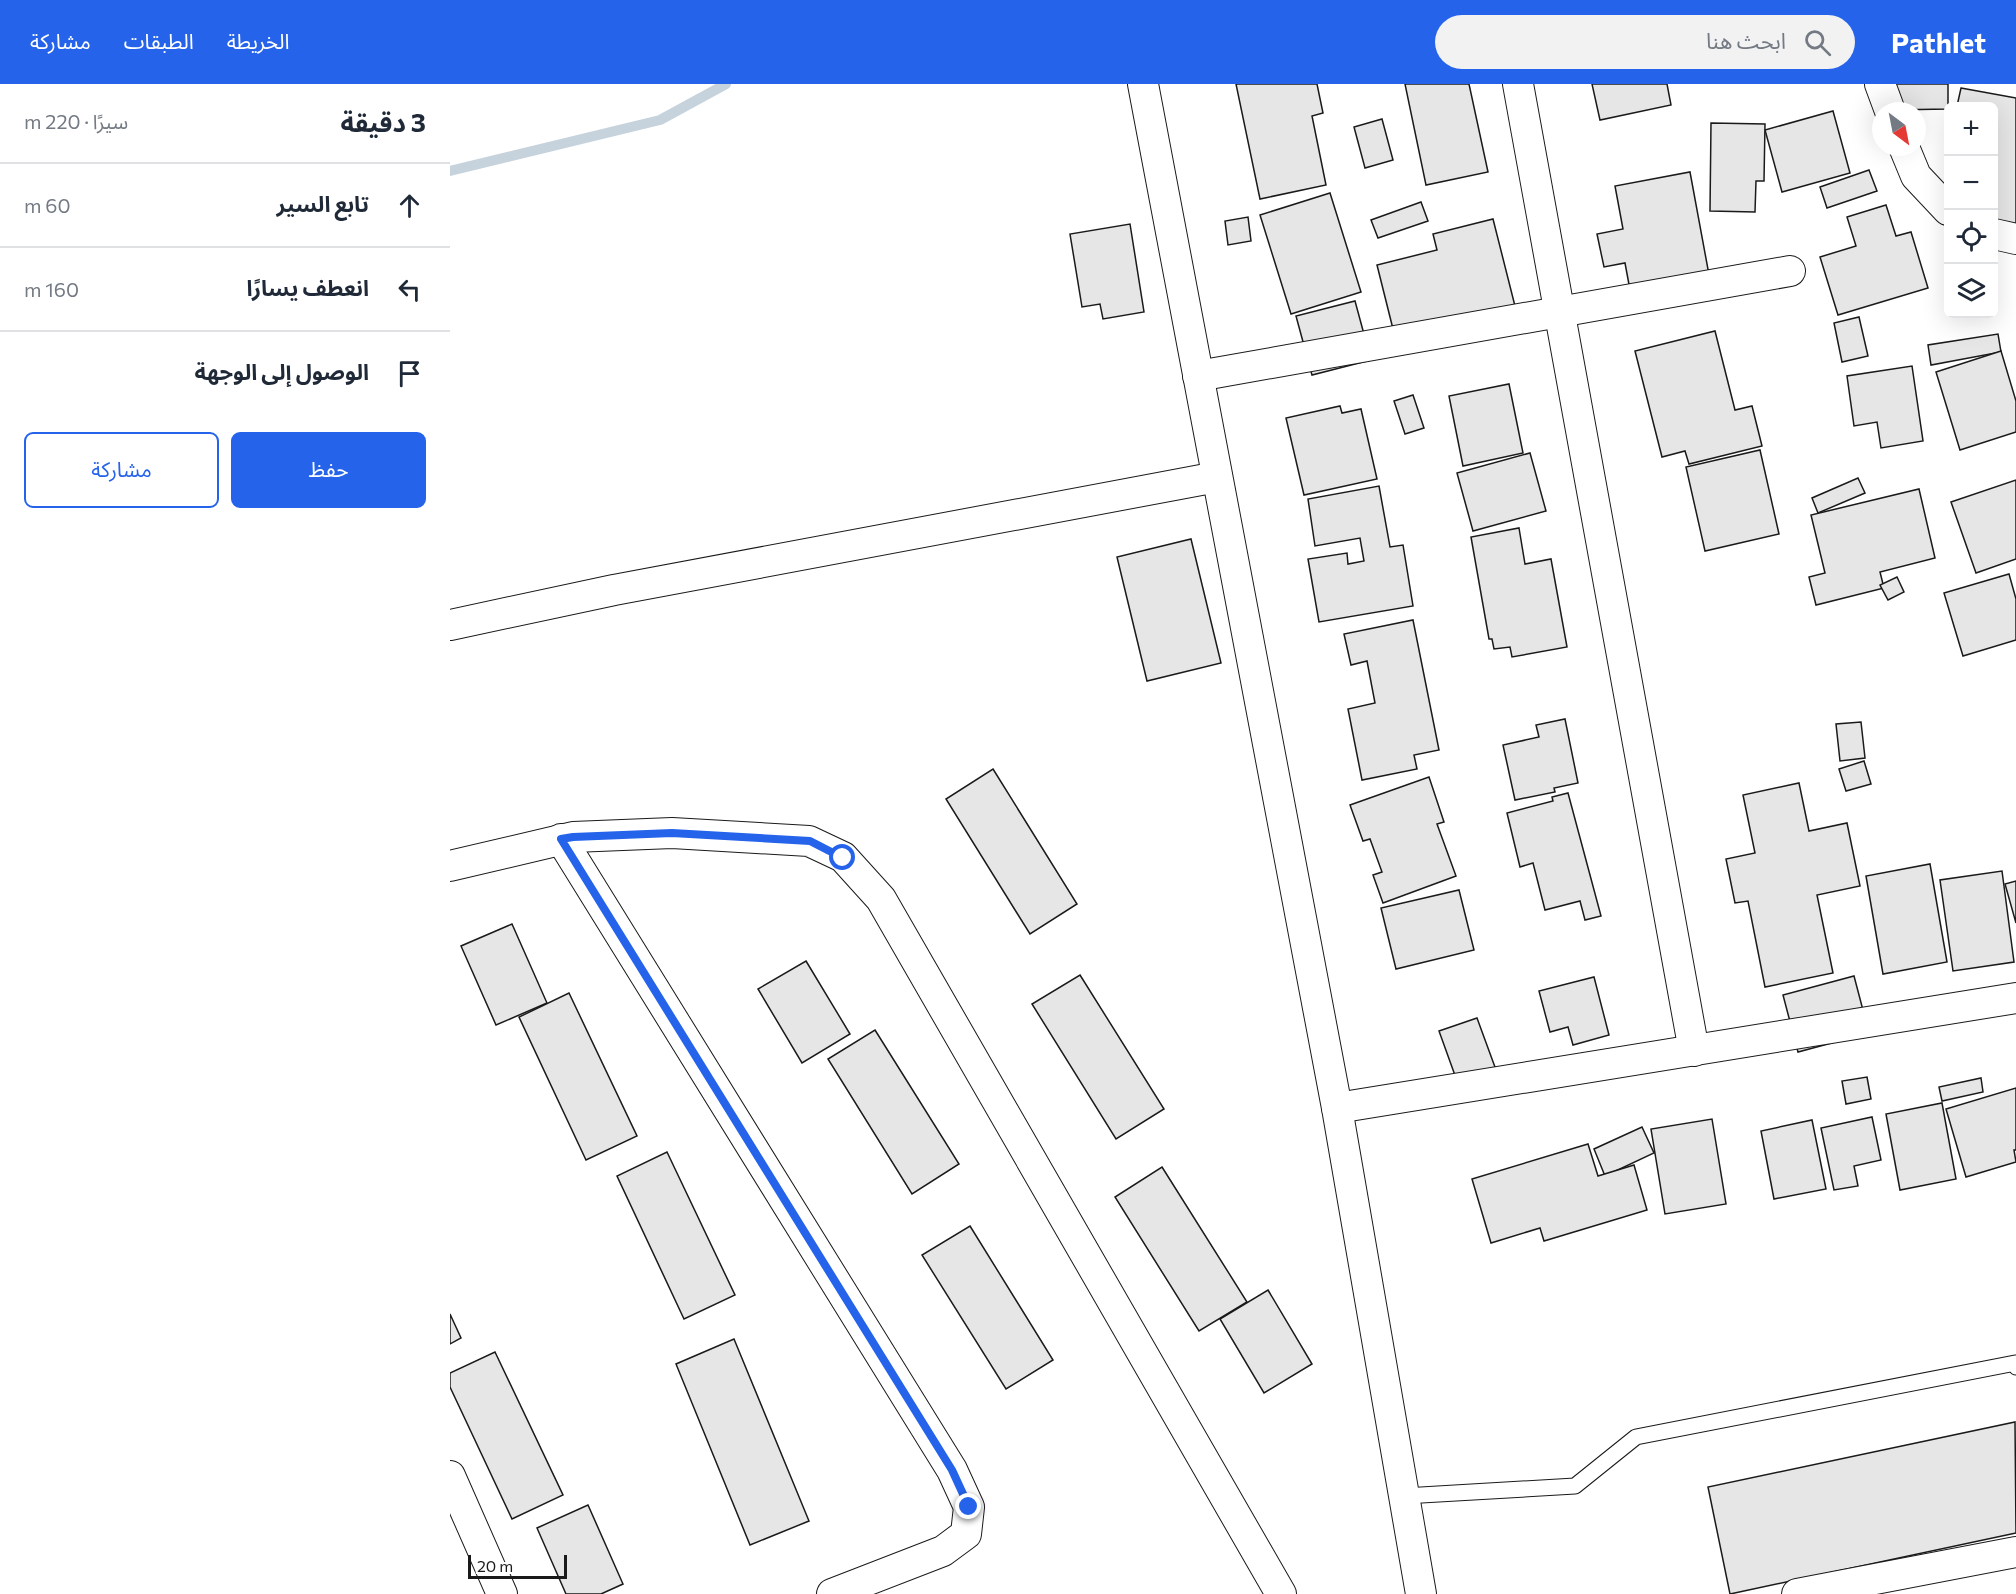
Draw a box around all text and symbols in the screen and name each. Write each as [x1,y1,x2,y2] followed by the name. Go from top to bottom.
[1435,15,1855,69] search box
[1891,25,1986,59] text: Pathlet
[1801,26,1834,59] icon: search
[1706,27,1786,54] text: ابحث هنا
[30,28,91,53] text: مشاركة
[124,28,194,53] text: الطبقات
[227,28,290,53] text: الخريطة
[1872,102,1926,156] north arrow
[1944,102,1998,318] map controls
[1944,102,1998,156] button: +
[340,106,426,137] text: 3 دقيقة
[24,109,128,133] text: سيرًا · 220 m
[1944,156,1998,210] button: −
[393,189,426,222] icon: ahead
[277,190,369,217] text: تابع السير
[24,193,71,217] text: 60 m
[1944,210,1998,264] button: locate
[1944,264,1998,318] button: layers
[393,273,426,306] icon: left
[247,274,369,301] text: انعطف يسارًا
[24,277,79,301] text: 160 m
[393,357,426,390] icon: arrive
[194,358,369,385] text: الوصول إلى الوجهة
[24,432,219,508] button: مشاركة
[231,432,426,508] button: حفظ
[829,844,855,870] route start
[955,1493,981,1519] route end
[468,1552,567,1580] scale bar
[477,1556,513,1575] text: 20 m

